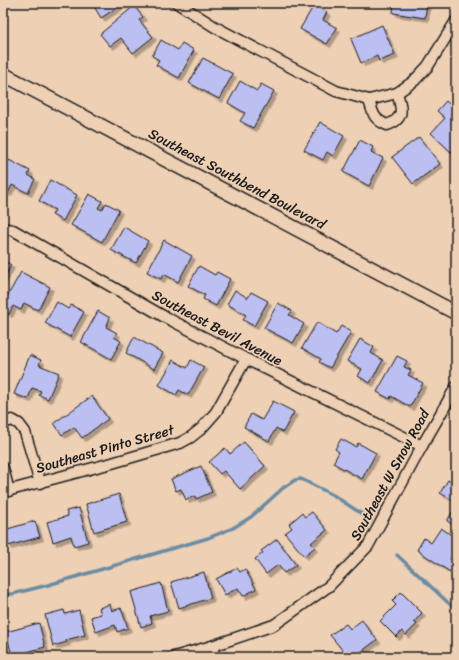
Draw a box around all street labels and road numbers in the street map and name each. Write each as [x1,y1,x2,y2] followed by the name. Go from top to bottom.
[144,122,332,237] street label: Southeast Southbend Boulevard
[147,283,287,373] street label: Southeast Bevil Avenue
[343,403,437,545] street label: Southeast W Snow Road
[33,417,178,481] street label: Southeast Pinto Street

